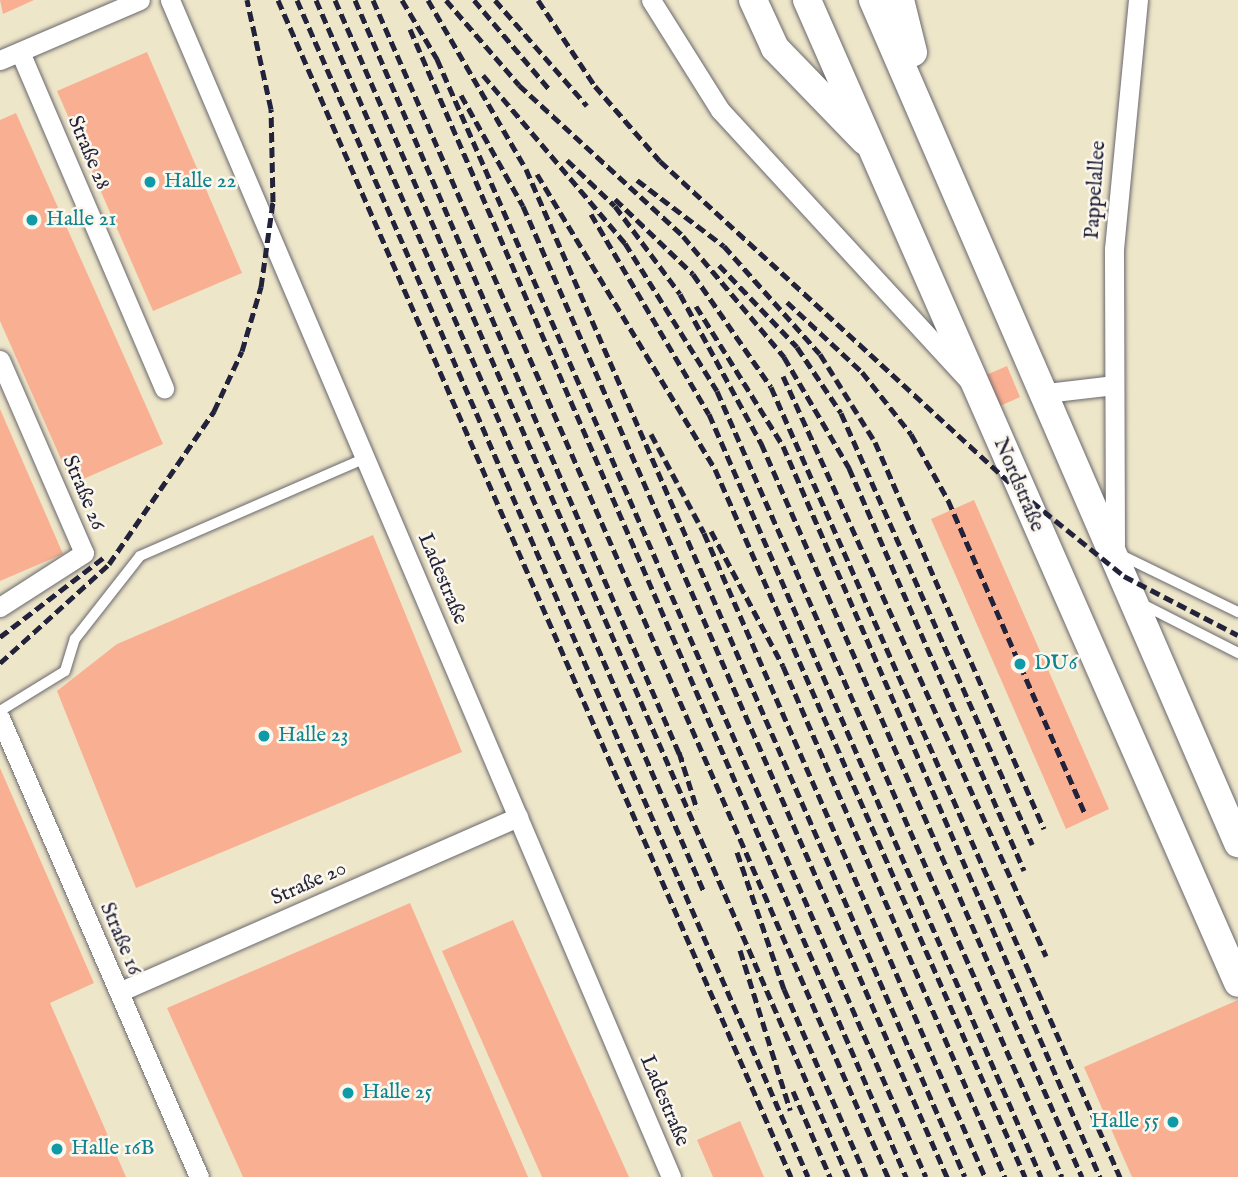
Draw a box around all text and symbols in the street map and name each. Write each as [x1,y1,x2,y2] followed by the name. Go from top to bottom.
[61,112,115,194] street label: Straße 28
[1080,140,1112,240] street label: Pappelallee
[164,169,236,195] place label: Halle 22
[142,174,158,190] marker: Halle 22
[46,207,116,233] place label: Halle 21
[24,212,40,228] marker: Halle 21
[987,434,1049,536] street label: Nordstraße
[56,452,110,534] street label: Straße 26
[412,530,472,628] street label: Ladestraße
[1034,651,1077,677] place label: DU6
[1012,656,1028,672] marker: DU6
[278,723,348,749] place label: Halle 23
[256,728,272,744] marker: Halle 23
[267,856,351,912] street label: Straße 20
[93,899,147,979] street label: Straße 16
[634,1052,694,1150] street label: Ladestraße
[362,1080,432,1106] place label: Halle 25
[340,1085,356,1101] marker: Halle 25
[1091,1109,1159,1135] place label: Halle 55
[1165,1114,1181,1130] marker: Halle 55
[71,1136,154,1162] place label: Halle 16B
[49,1141,65,1157] marker: Halle 16B

